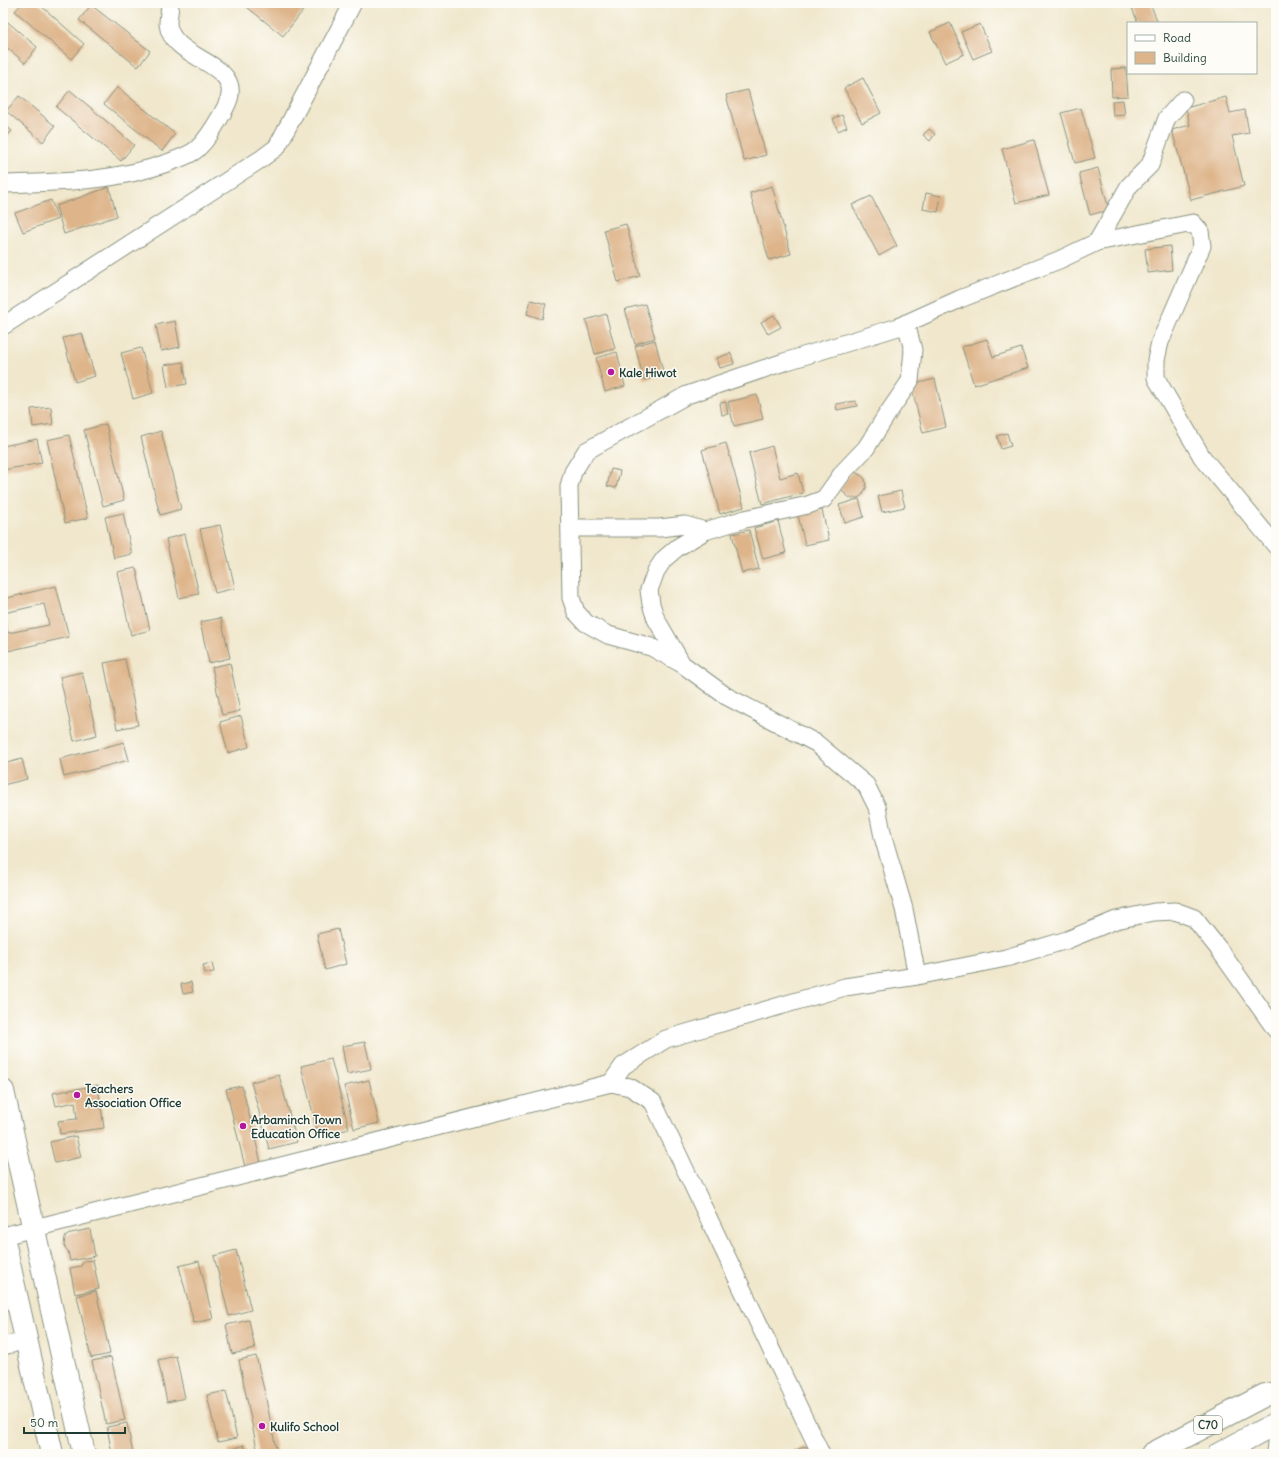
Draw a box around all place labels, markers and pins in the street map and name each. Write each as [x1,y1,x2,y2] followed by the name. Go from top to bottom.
[619,365,678,380] place label: Kale Hiwot
[606,367,616,377] marker: Kale Hiwot
[85,1081,182,1110] place label: Teachers Association Office
[72,1090,82,1100] marker: Teachers Association Office
[251,1112,342,1141] place label: Arbaminch Town Education Office
[238,1121,248,1131] marker: Arbaminch Town Education Office
[270,1419,339,1434] place label: Kulifo School
[257,1421,267,1431] marker: Kulifo School

